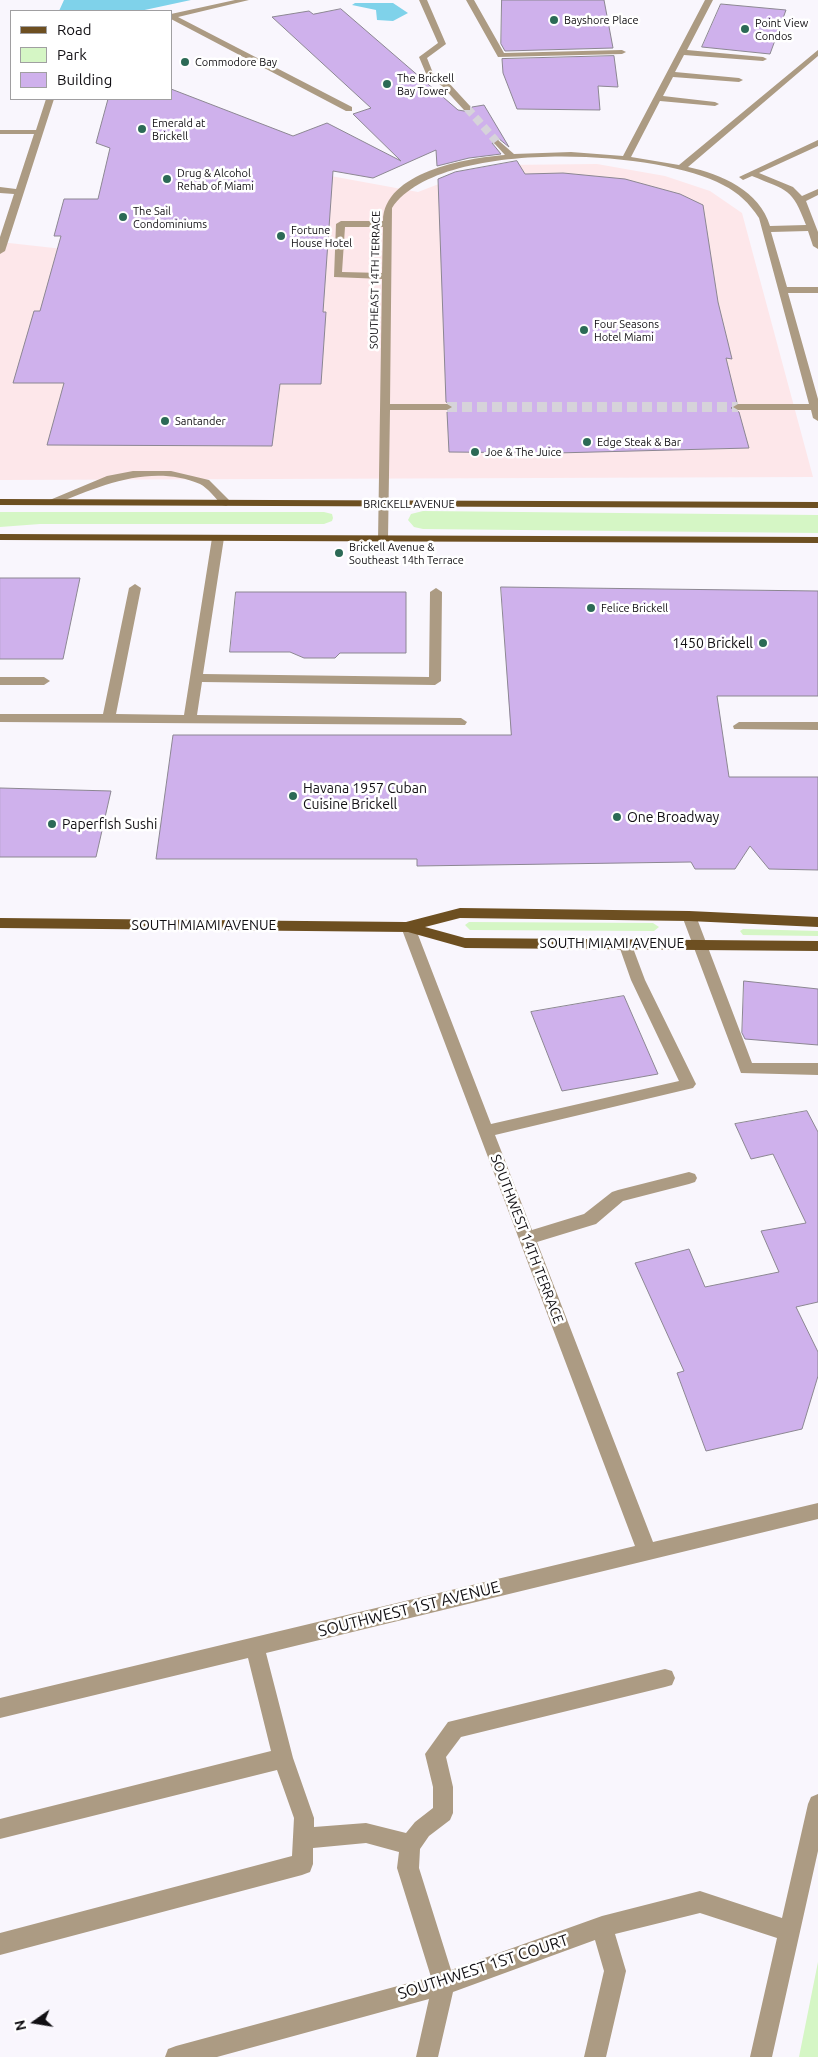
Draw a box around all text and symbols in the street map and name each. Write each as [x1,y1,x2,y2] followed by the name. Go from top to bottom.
[10,10,172,100] legend
[564,13,638,27] place label: Bayshore Place
[548,14,560,26] marker: Bayshore Place
[755,16,808,42] place label: Point View Condos
[57,21,92,38] text: Road
[739,23,751,35] marker: Point View Condos
[57,46,87,63] text: Park
[195,55,277,69] place label: Commodore Bay
[179,56,191,68] marker: Commodore Bay
[57,71,112,88] text: Building
[397,71,454,97] place label: The Brickell Bay Tower
[381,78,393,90] marker: The Brickell Bay Tower
[152,116,205,142] place label: Emerald at Brickell
[136,123,148,135] marker: Emerald at Brickell
[177,166,254,192] place label: Drug & Alcohol Rehab of Miami
[161,173,173,185] marker: Drug & Alcohol Rehab of Miami
[133,204,207,230] place label: The Sail Condominiums
[117,211,129,223] marker: The Sail Condominiums
[367,211,383,349] street label: SOUTHEAST 14TH TERRACE
[291,223,352,249] place label: Fortune House Hotel
[275,230,287,242] marker: Fortune House Hotel
[594,317,659,343] place label: Four Seasons Hotel Miami
[578,324,590,336] marker: Four Seasons Hotel Miami
[175,414,226,428] place label: Santander
[159,415,171,427] marker: Santander
[597,435,681,449] place label: Edge Steak & Bar
[581,436,593,448] marker: Edge Steak & Bar
[485,445,562,459] place label: Joe & The Juice
[469,446,481,458] marker: Joe & The Juice
[363,497,455,511] street label: BRICKELL AVENUE
[349,540,464,566] place label: Brickell Avenue & Southeast 14th Terrace
[333,547,345,559] marker: Brickell Avenue & Southeast 14th Terrace
[601,601,668,615] place label: Felice Brickell
[585,602,597,614] marker: Felice Brickell
[672,635,753,651] place label: 1450 Brickell
[757,637,769,649] marker: 1450 Brickell
[303,780,427,812] place label: Havana 1957 Cuban Cuisine Brickell
[287,790,299,802] marker: Havana 1957 Cuban Cuisine Brickell
[627,809,719,825] place label: One Broadway
[611,811,623,823] marker: One Broadway
[62,816,157,832] place label: Paperfish Sushi
[46,818,58,830] marker: Paperfish Sushi
[132,917,276,933] street label: SOUTH MIAMI AVENUE
[540,935,684,951] street label: SOUTH MIAMI AVENUE
[487,1152,567,1326] street label: SOUTHWEST 14TH TERRACE
[316,1577,502,1641] street label: SOUTHWEST 1ST AVENUE
[395,1930,571,2004] street label: SOUTHWEST 1ST COURT
[10,1997,60,2047] north arrow
[11,2018,29,2032] text: N

